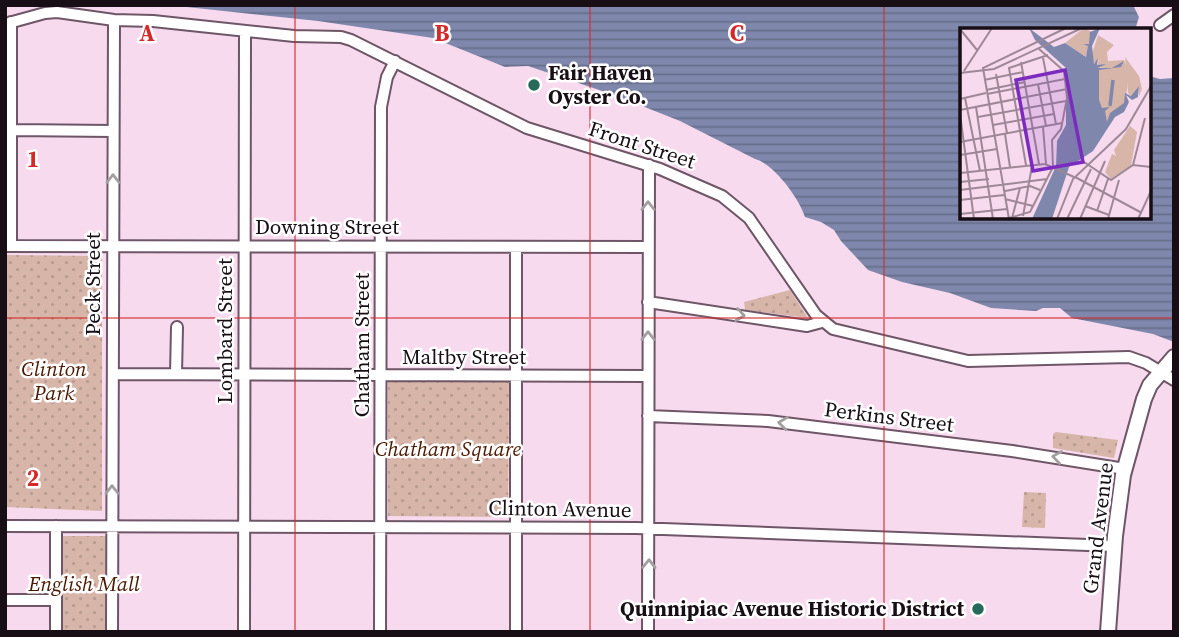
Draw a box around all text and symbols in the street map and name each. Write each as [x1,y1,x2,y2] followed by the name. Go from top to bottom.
[139,17,155,49] text: A
[435,17,450,49] text: B
[730,17,744,49] text: C
[960,28,1151,219] inset map
[548,58,652,111] place label: Fair Haven Oyster Co.
[526,77,542,93] marker: Fair Haven Oyster Co.
[585,114,699,175] street label: Front Street
[27,143,39,175] text: 1
[105,173,121,184] one-way arrow
[640,200,656,211] one-way arrow
[255,212,399,241] street label: Downing Street
[78,232,107,336] street label: Peck Street
[210,258,239,404] street label: Lombard Street
[347,272,376,417] street label: Chatham Street
[734,308,745,323] one-way arrow
[640,330,656,341] one-way arrow
[402,342,526,371] street label: Maltby Street
[21,354,87,407] park label: Clinton Park
[823,394,956,439] street label: Perkins Street
[777,416,789,431] one-way arrow
[375,434,522,463] park label: Chatham Square
[1052,450,1063,465] one-way arrow
[1075,461,1120,595] street label: Grand Avenue
[27,462,39,494] text: 2
[104,484,120,495] one-way arrow
[488,493,632,524] street label: Clinton Avenue
[641,558,657,568] one-way arrow
[27,569,140,598] park label: English Mall
[620,594,964,623] place label: Quinnipiac Avenue Historic District
[970,601,986,617] marker: Quinnipiac Avenue Historic District

